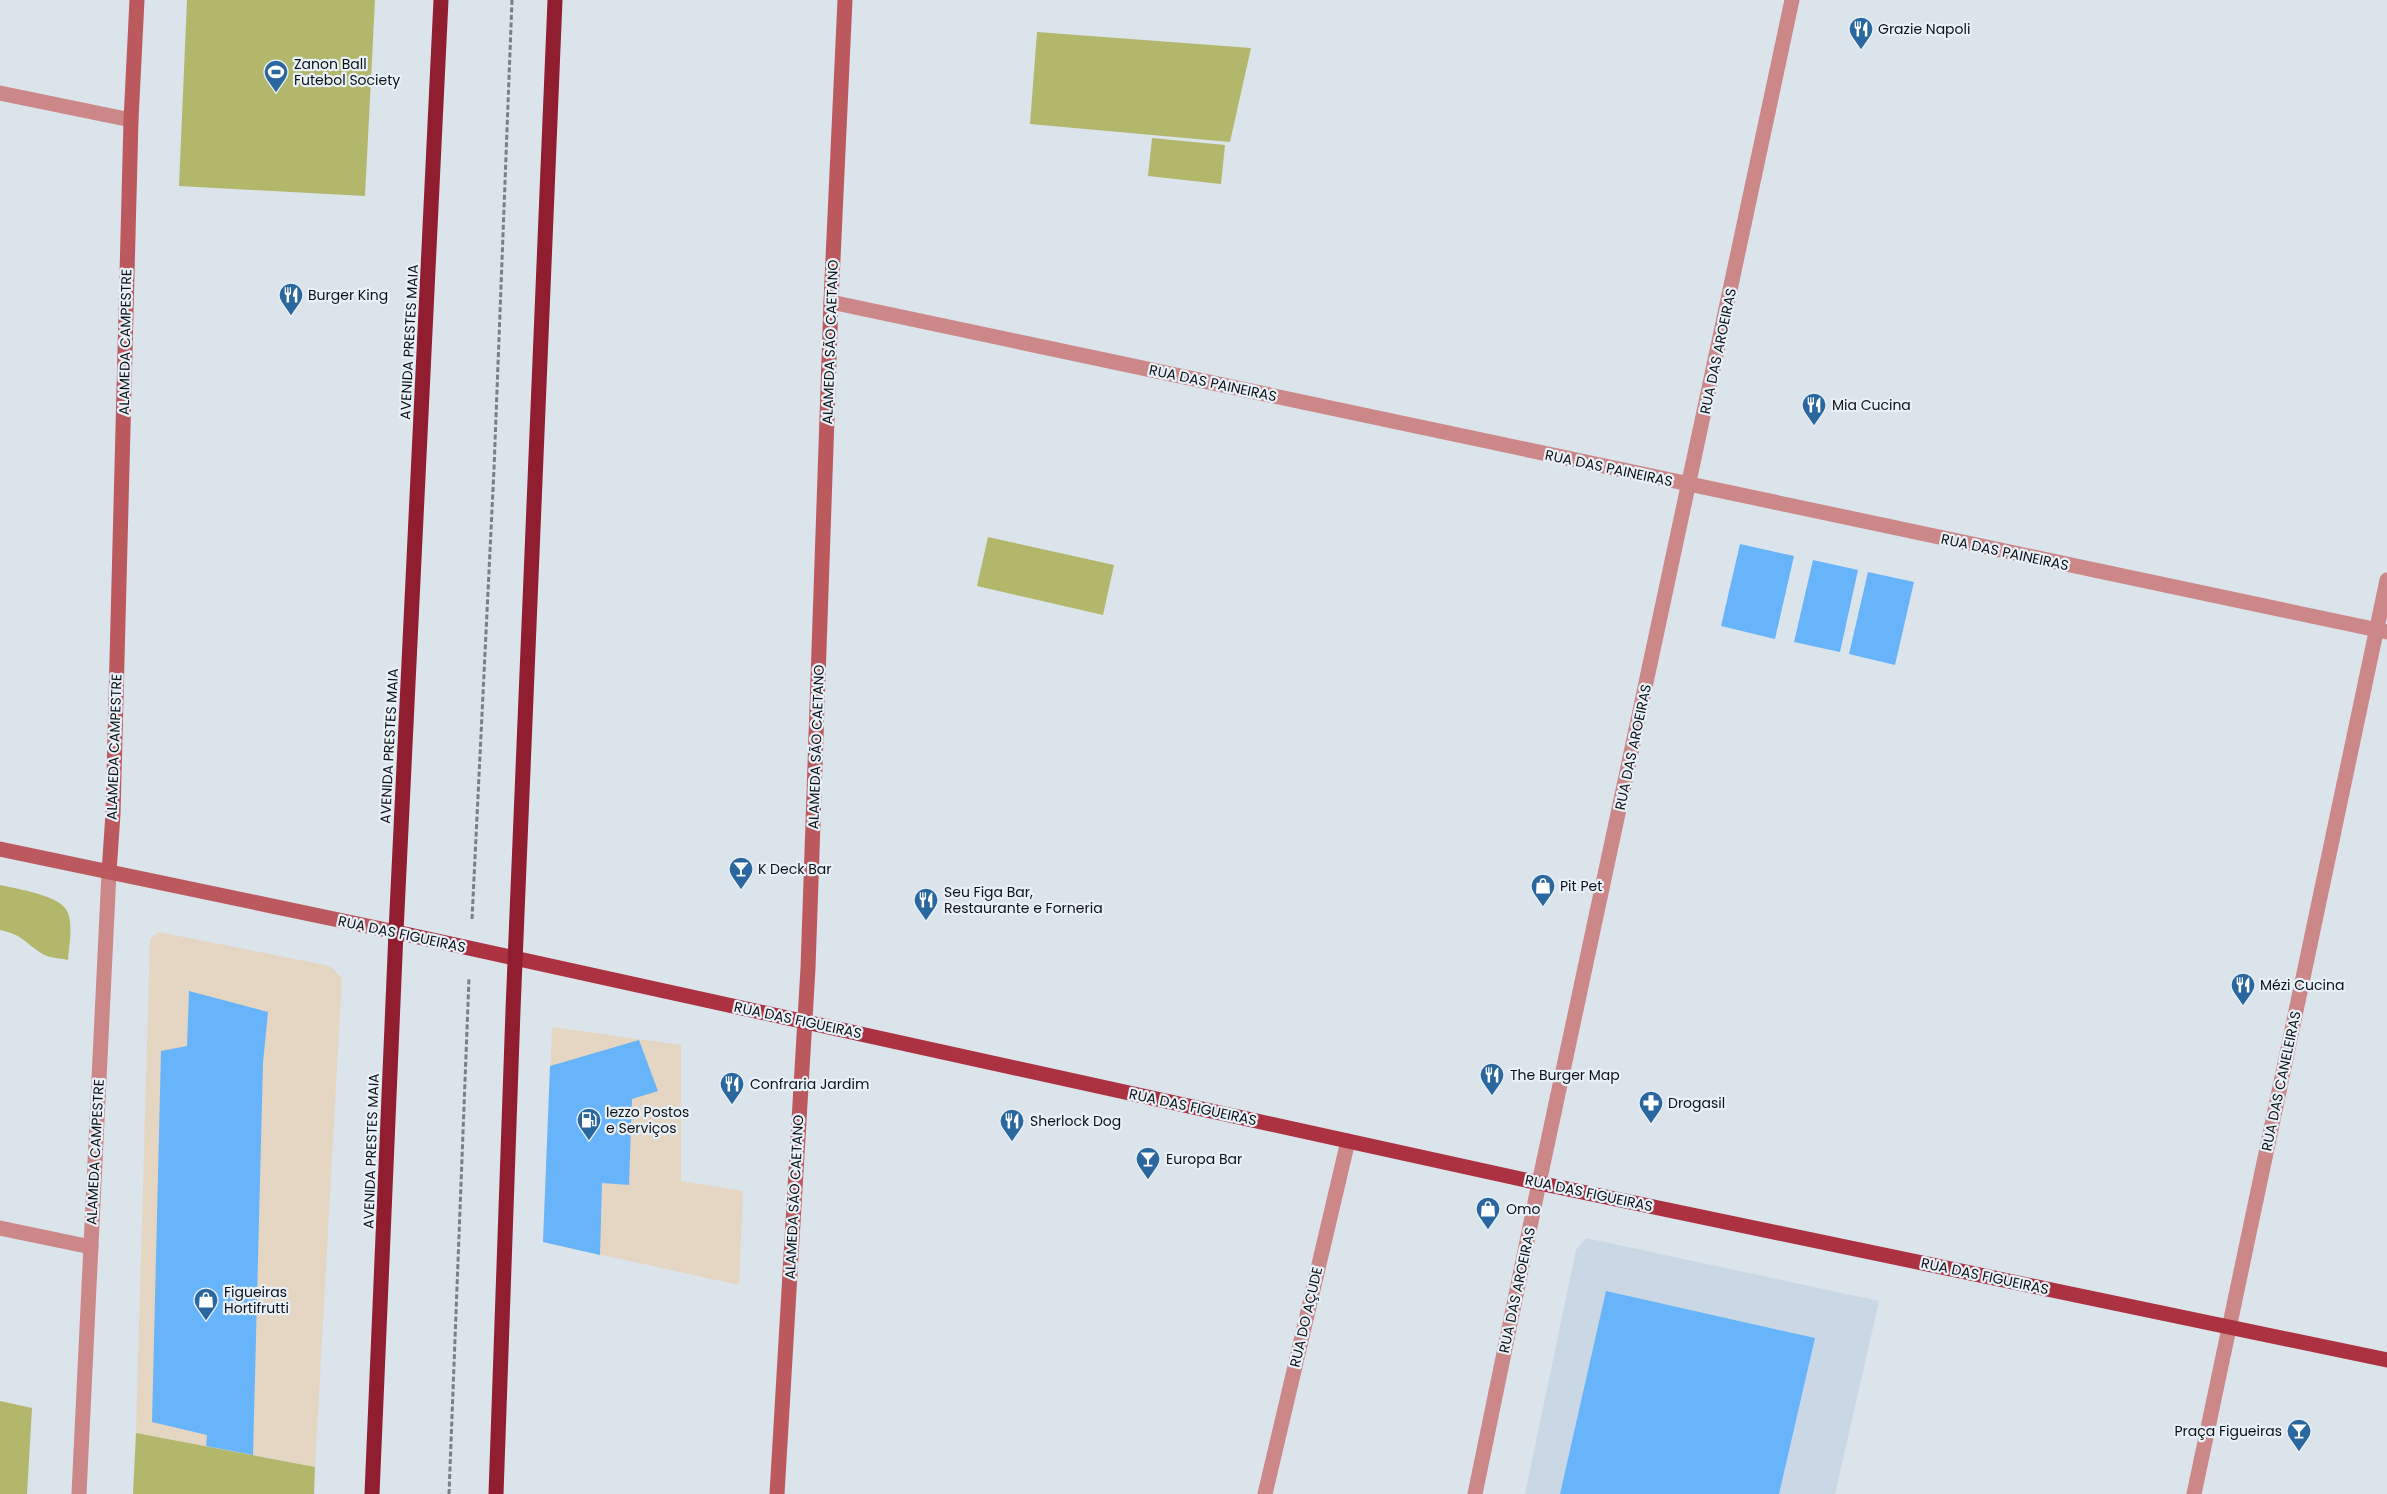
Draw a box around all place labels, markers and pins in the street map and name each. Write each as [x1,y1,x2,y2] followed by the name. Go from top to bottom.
[1848,16,1874,50] restaurant icon: Grazie Napoli
[1878,19,1970,39] place label: Grazie Napoli
[294,54,400,90] place label: Zanon Ball Futebol Society
[263,59,289,93] sports icon: Zanon Ball Futebol Society
[278,282,304,316] restaurant icon: Burger King
[308,285,388,305] place label: Burger King
[1801,392,1827,426] restaurant icon: Mia Cucina
[1832,395,1911,415] place label: Mia Cucina
[728,856,754,890] bar icon: K Deck Bar
[758,859,831,879] place label: K Deck Bar
[1530,873,1556,907] shop icon: Pit Pet
[1560,876,1602,896] place label: Pit Pet
[944,882,1103,918] place label: Seu Figa Bar, Restaurante e Forneria
[913,887,939,921] restaurant icon: Seu Figa Bar, Restaurante e Forneria
[2230,972,2256,1006] restaurant icon: Mézi Cucina
[2260,975,2344,995] place label: Mézi Cucina
[1479,1062,1505,1096] restaurant icon: The Burger Map
[1510,1065,1620,1085] place label: The Burger Map
[719,1071,745,1105] restaurant icon: Confraria Jardim
[750,1074,869,1094] place label: Confraria Jardim
[1638,1090,1664,1124] pharmacy icon: Drogasil
[1668,1093,1725,1113] place label: Drogasil
[606,1102,689,1138] place label: Iezzo Postos e Serviços
[576,1107,602,1141] fuel station icon: Iezzo Postos e Serviços
[999,1108,1025,1142] restaurant icon: Sherlock Dog
[1030,1111,1121,1131] place label: Sherlock Dog
[1135,1146,1161,1180] bar icon: Europa Bar
[1166,1149,1242,1169] place label: Europa Bar
[1475,1196,1501,1230] shop icon: Omo
[1506,1199,1540,1219] place label: Omo
[224,1282,289,1318] place label: Figueiras Hortifrutti
[193,1287,219,1321] shop icon: Figueiras Hortifrutti
[2286,1418,2312,1452] bar icon: Praça Figueiras
[2174,1421,2282,1441] place label: Praça Figueiras

